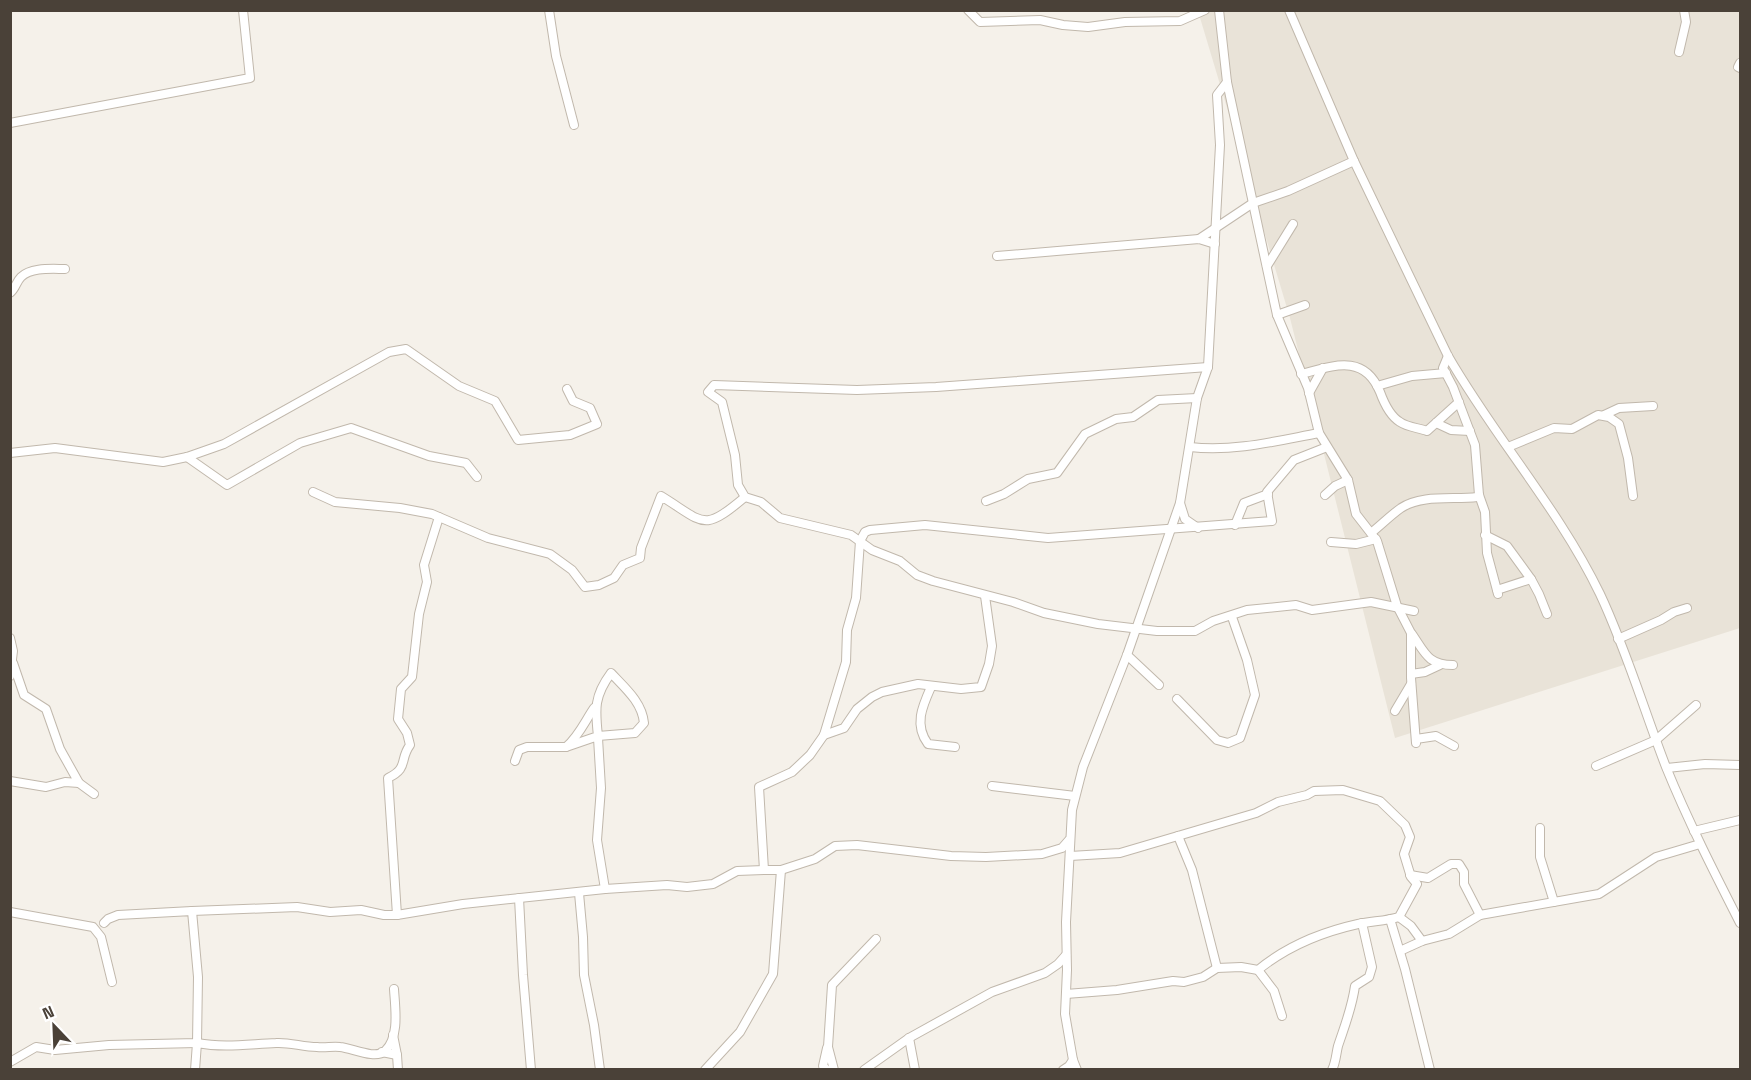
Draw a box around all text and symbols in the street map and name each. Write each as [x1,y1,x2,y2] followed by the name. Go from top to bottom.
[24,996,84,1056] north arrow
[39,1001,57,1024] text: N

